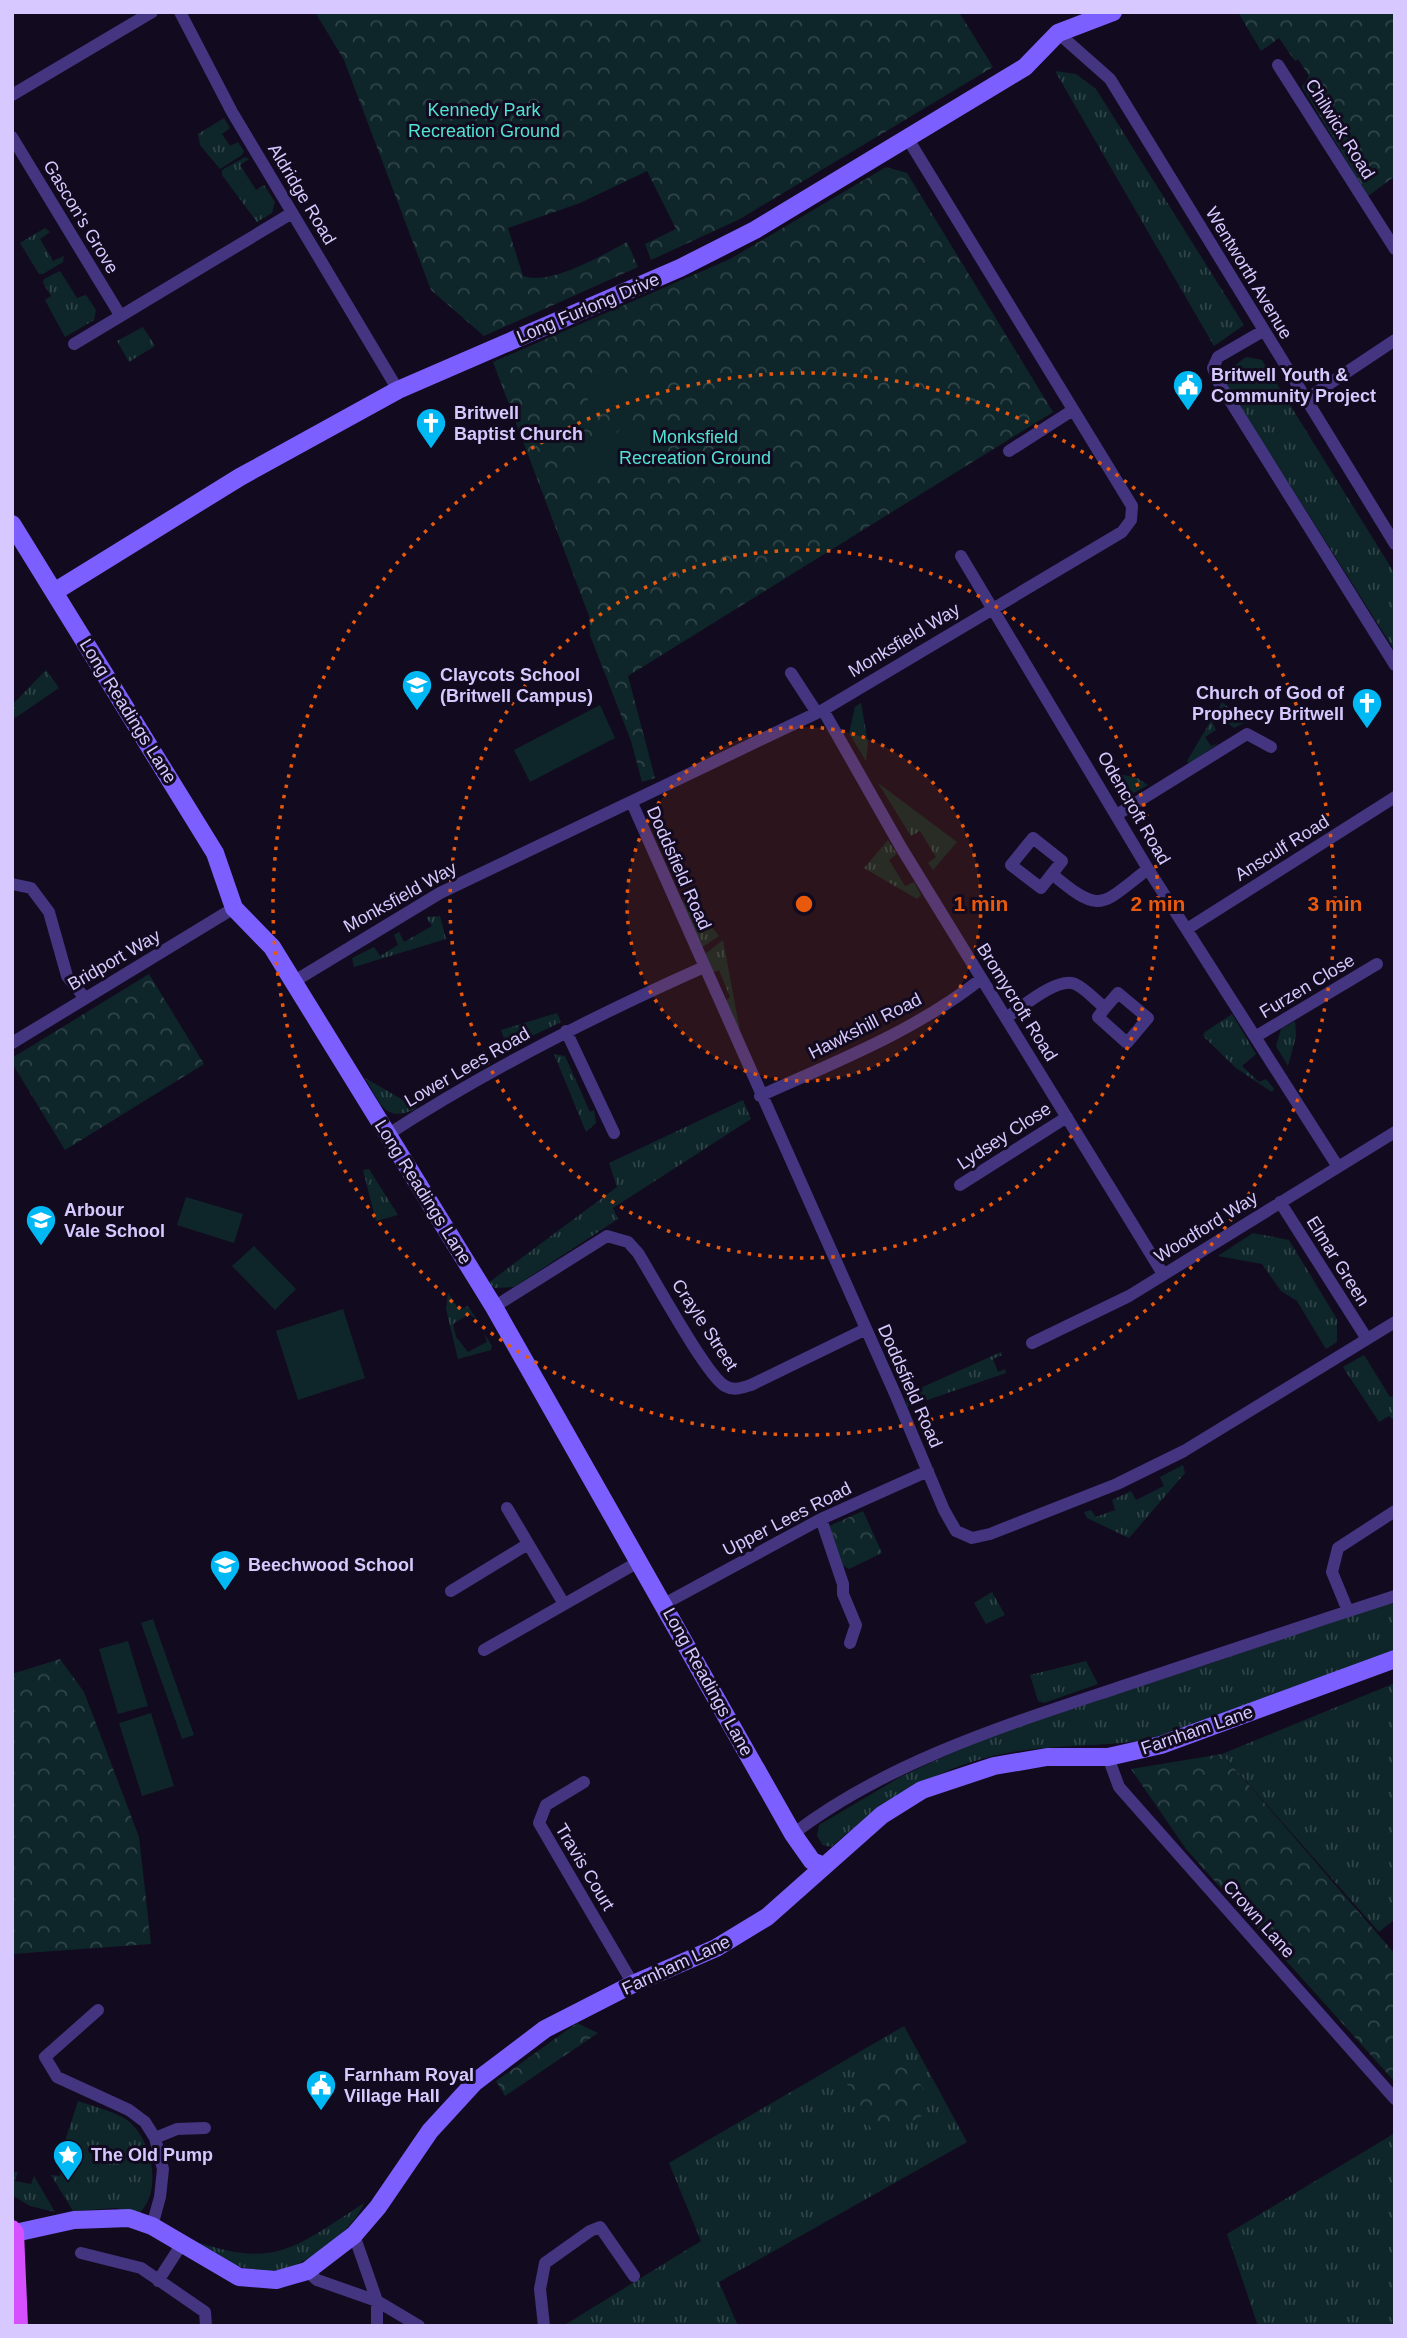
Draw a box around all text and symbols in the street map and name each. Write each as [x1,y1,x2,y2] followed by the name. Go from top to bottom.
[1301,75,1379,183] street label: Chilwick Road
[408,100,560,141] park label: Kennedy Park Recreation Ground
[264,140,340,248] street label: Aldridge Road
[39,157,123,277] street label: Gascon's Grove
[1202,203,1296,343] street label: Wentworth Avenue
[514,269,662,347] street label: Long Furlong Drive
[1211,365,1376,406] place label: Britwell Youth & Community Project
[1171,368,1205,412] public building icon: Britwell Youth & Community Project
[454,403,583,444] place label: Britwell Baptist Church
[414,406,448,450] church icon: Britwell Baptist Church
[619,427,771,468] park label: Monksfield Recreation Ground
[845,599,963,681] street label: Monksfield Way
[75,635,181,787] street label: Long Readings Lane
[440,665,593,706] place label: Claycots School (Britwell Campus)
[400,668,434,712] school or university icon: Claycots School (Britwell Campus)
[1192,683,1345,724] place label: Church of God of Prophecy Britwell
[1350,686,1384,730] church icon: Church of God of Prophecy Britwell
[1094,748,1174,868] street label: Odencroft Road
[643,803,715,933] street label: Doddsfield Road
[1231,811,1333,885] street label: Ansculf Road
[340,858,460,936] street label: Monksfield Way
[792,892,816,916] centre of rings
[954,892,1008,915] text: 1 min
[1131,892,1185,915] text: 2 min
[1308,892,1362,915] text: 3 min
[64,925,164,995] street label: Bridport Way
[973,939,1061,1065] street label: Bromycroft Road
[1256,950,1358,1022] street label: Furzen Close
[805,989,925,1063] street label: Hawkshill Road
[401,1023,533,1111] street label: Lower Lees Road
[954,1098,1054,1174] street label: Lydsey Close
[370,1116,476,1268] street label: Long Readings Lane
[1151,1187,1261,1267] street label: Woodford Way
[64,1200,165,1241] place label: Arbour Vale School
[24,1203,58,1247] school or university icon: Arbour Vale School
[1302,1212,1374,1310] street label: Elmar Green
[668,1276,742,1374] street label: Crayle Street
[874,1321,946,1451] street label: Doddsfield Road
[720,1478,854,1560] street label: Upper Lees Road
[208,1548,242,1592] school or university icon: Beechwood School
[248,1555,414,1575] place label: Beechwood School
[659,1604,757,1760] street label: Long Readings Lane
[1138,1701,1256,1759] street label: Farnham Lane
[551,1820,619,1914] street label: Travis Court
[1219,1876,1299,1962] street label: Crown Lane
[619,1931,733,1999] street label: Farnham Lane
[344,2065,474,2106] place label: Farnham Royal Village Hall
[304,2068,338,2112] public building icon: Farnham Royal Village Hall
[51,2138,85,2182] place icon: The Old Pump
[91,2145,213,2165] place label: The Old Pump

